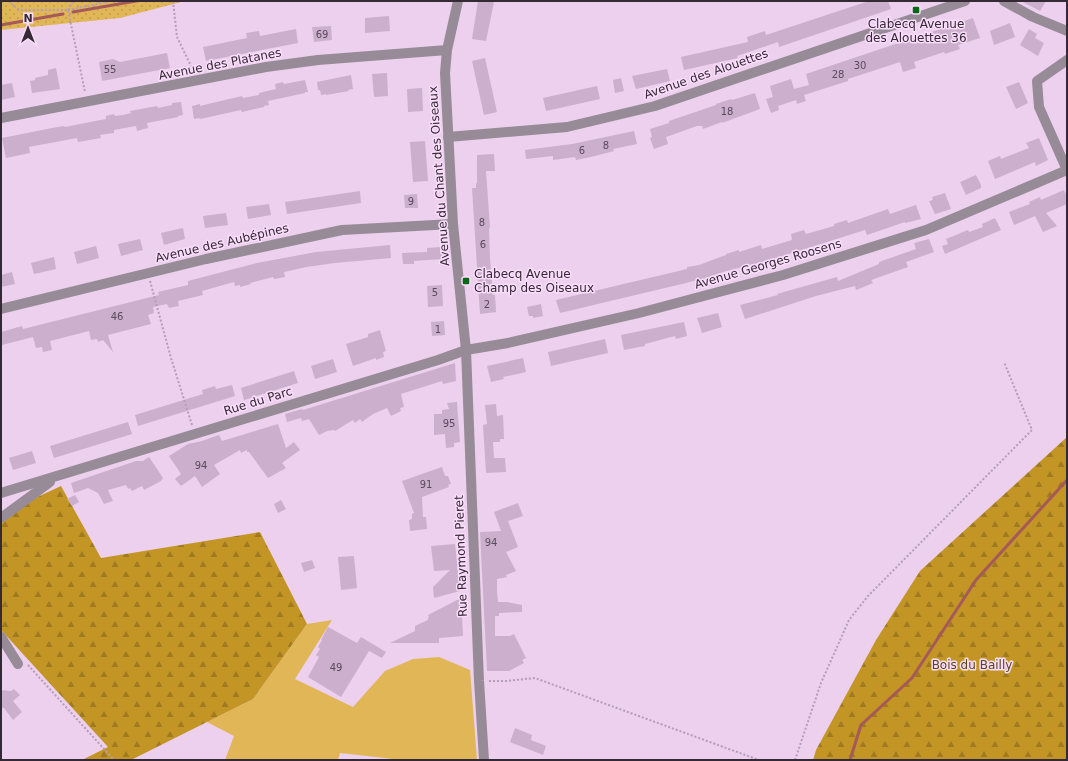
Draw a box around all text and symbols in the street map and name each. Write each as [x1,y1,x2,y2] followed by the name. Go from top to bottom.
[911,5,921,15] marker: Clabecq Avenue des Alouettes 36
[8,8,48,48] north arrow
[23,12,33,25] text: N
[865,17,967,45] place label: Clabecq Avenue des Alouettes 36
[316,29,328,40] house number: 69
[157,45,283,83] street label: Avenue des Platanes
[642,46,770,102] street label: Avenue des Alouettes
[854,60,866,71] house number: 30
[104,64,116,75] house number: 55
[832,69,844,80] house number: 28
[426,86,452,266] street label: Avenue du Chant des Oiseaux
[721,106,733,117] house number: 18
[603,140,609,151] house number: 8
[579,145,585,156] house number: 6
[408,196,414,207] house number: 9
[479,217,485,228] house number: 8
[154,221,290,265] street label: Avenue des Aubépines
[693,236,843,292] street label: Avenue Georges Roosens
[480,239,486,250] house number: 6
[474,267,594,295] place label: Clabecq Avenue Champ des Oiseaux
[461,276,471,286] marker: Clabecq Avenue Champ des Oiseaux
[432,287,438,298] house number: 5
[484,299,490,310] house number: 2
[111,311,123,322] house number: 46
[435,324,441,335] house number: 1
[222,384,294,418] street label: Rue du Parc
[443,418,455,429] house number: 95
[195,460,207,471] house number: 94
[420,479,432,490] house number: 91
[452,495,470,617] street label: Rue Raymond Pieret
[485,537,497,548] house number: 94
[932,658,1012,672] park label: Bois du Bailly
[330,662,342,673] house number: 49

